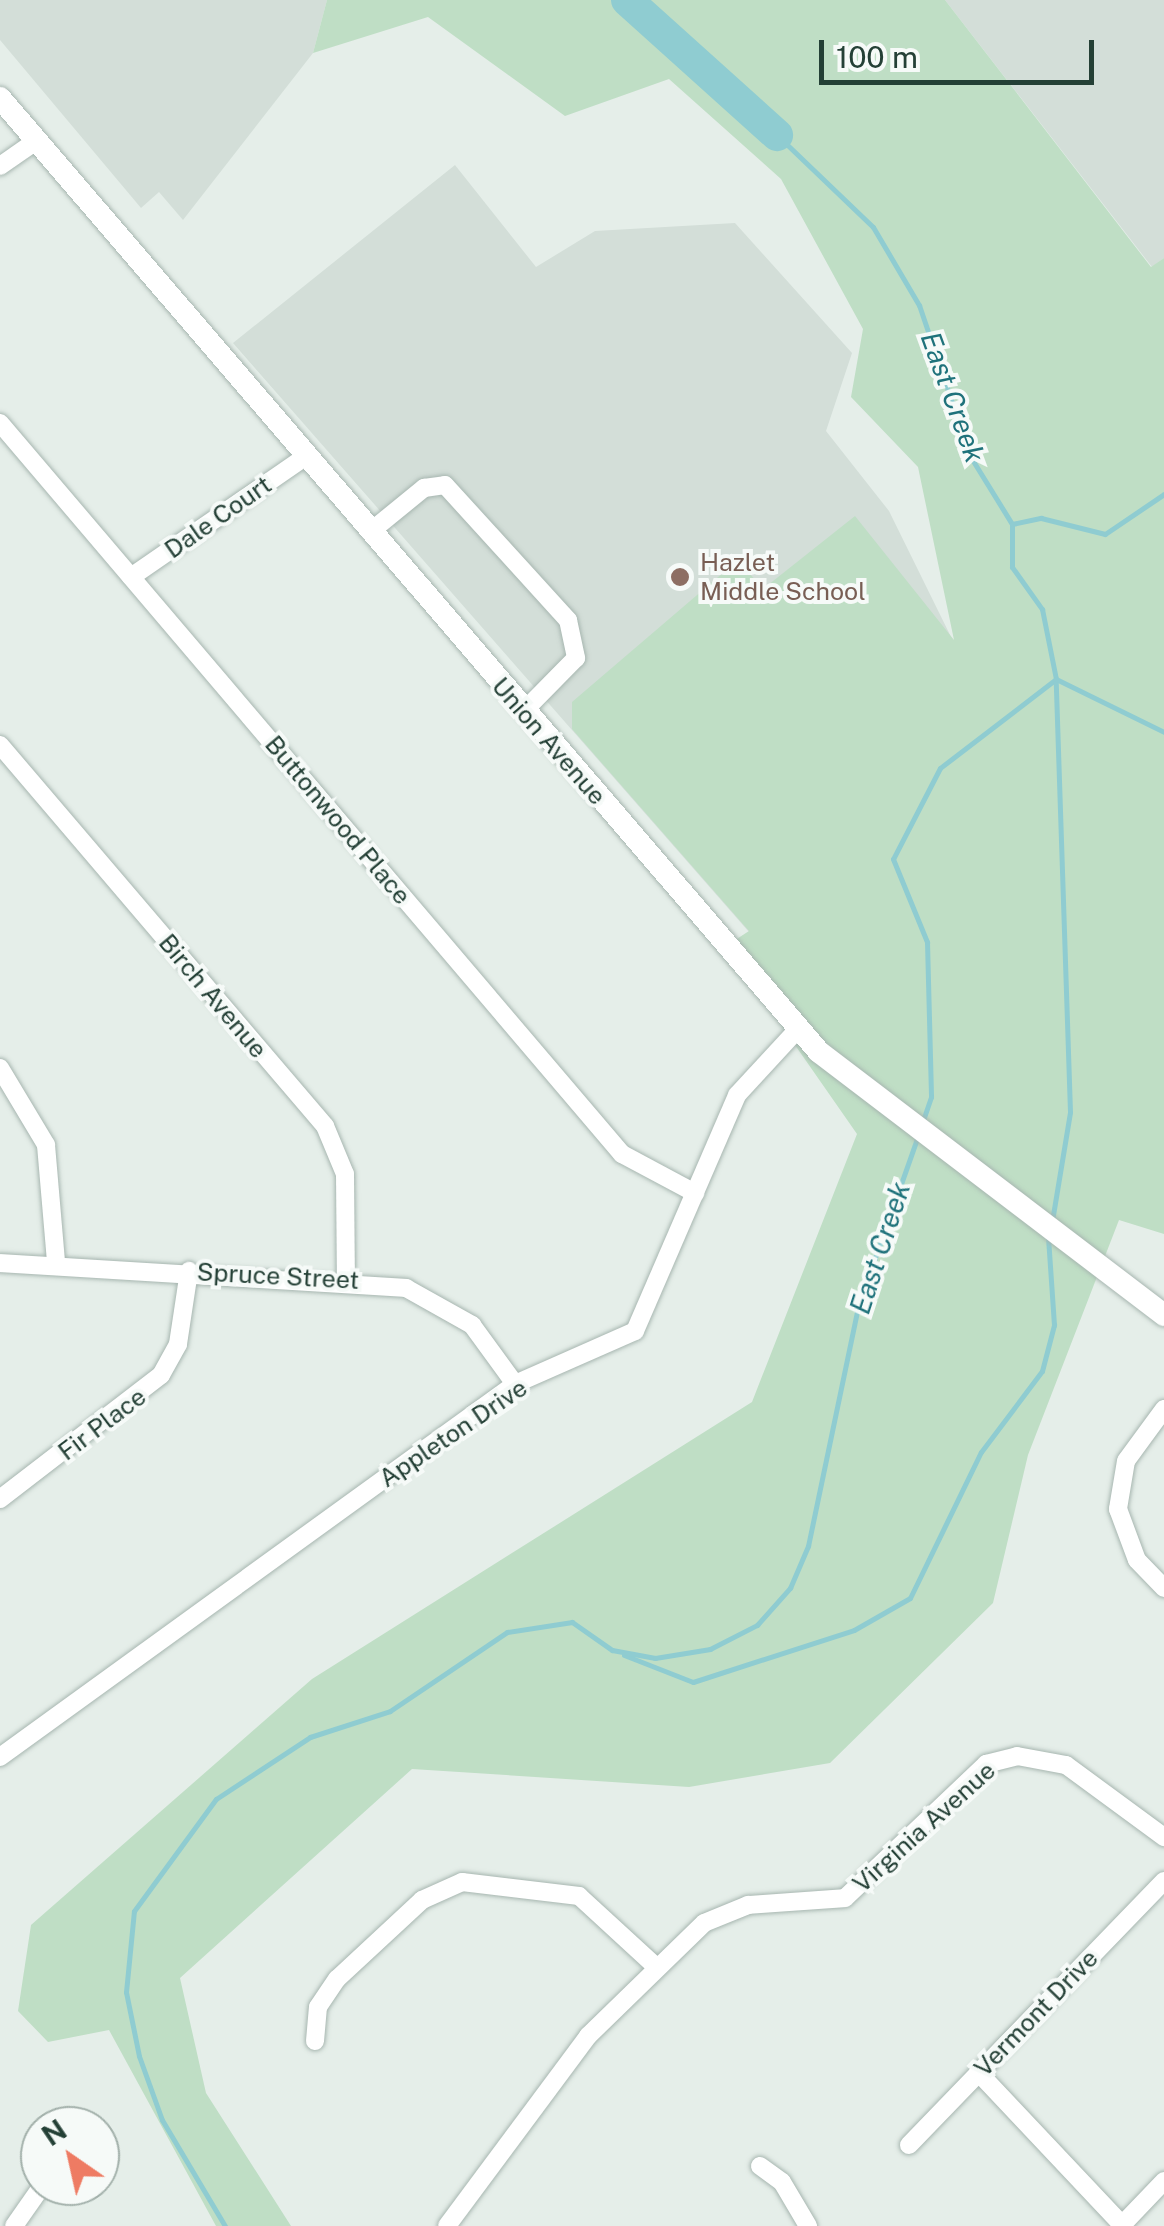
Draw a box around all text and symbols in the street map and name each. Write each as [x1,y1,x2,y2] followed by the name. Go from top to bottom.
[824,20,1099,82] scale bar
[836,39,918,75] text: 100 m
[914,327,992,467] water label: East Creek
[159,469,277,565] street label: Dale Court
[700,548,866,607] place label: Hazlet Middle School
[669,566,691,588] marker: Hazlet Middle School
[486,671,612,811] street label: Union Avenue
[259,730,417,910] street label: Buttonwood Place
[153,928,273,1064] street label: Birch Avenue
[843,1178,917,1318] water label: East Creek
[196,1257,360,1295] street label: Spruce Street
[373,1373,533,1493] street label: Appleton Drive
[52,1381,152,1467] street label: Fir Place
[847,1755,1001,1899] street label: Virginia Avenue
[968,1943,1104,2083] street label: Vermont Drive
[20,2106,120,2206] north arrow
[36,2113,72,2152] text: N

